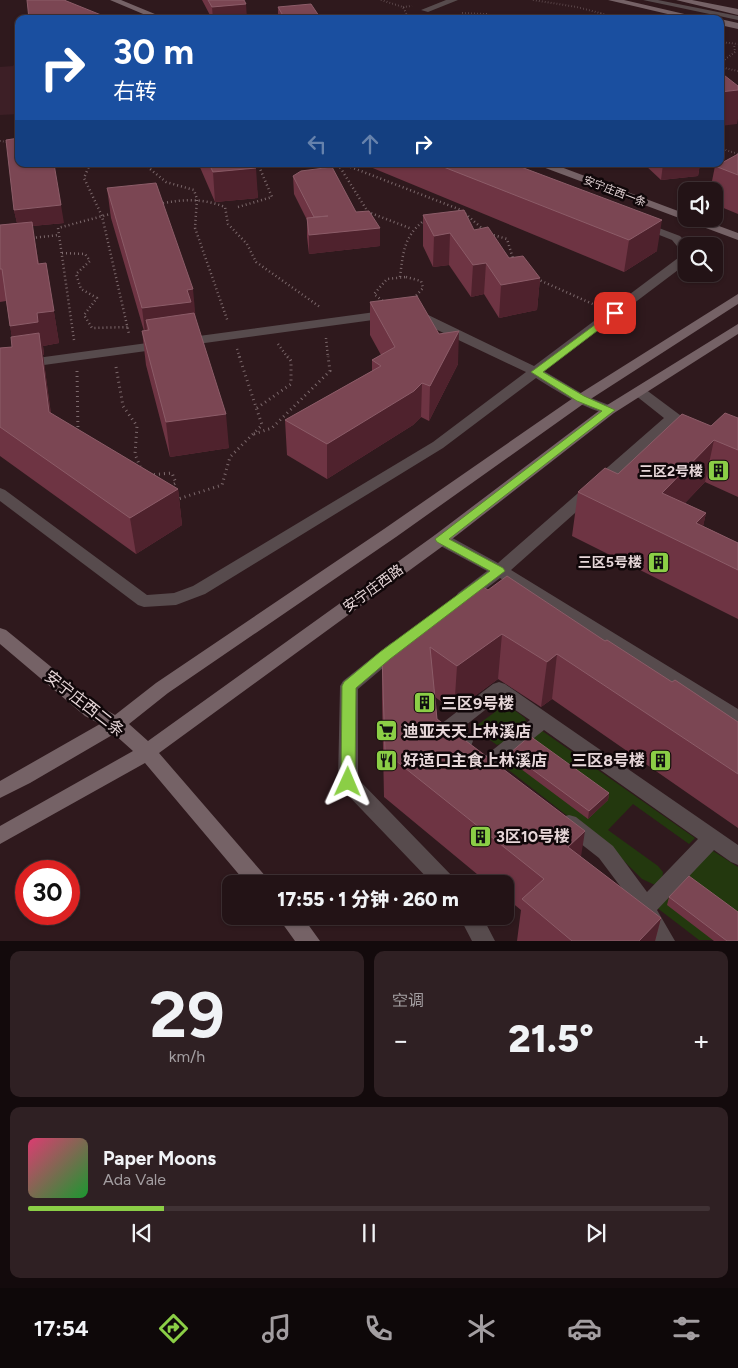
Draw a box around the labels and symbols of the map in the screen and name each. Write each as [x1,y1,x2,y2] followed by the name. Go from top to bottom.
[582,174,648,209] street label: 安宁庄西一条
[594,292,636,334] pin
[707,459,731,483] building icon: 三区2号楼
[639,463,703,480] place label: 三区2号楼
[646,550,670,574] building icon: 三区5号楼
[578,554,642,571] place label: 三区5号楼
[340,561,407,616] street label: 安宁庄西路
[41,666,128,740] street label: 安宁庄西二条
[413,691,437,715] building icon: 三区9号楼
[441,694,514,713] place label: 三区9号楼
[375,719,399,743] supermarket icon: 迪亚天天上林溪店
[403,722,531,741] place label: 迪亚天天上林溪店
[375,748,399,772] restaurant icon: 好适口主食上林溪店
[649,748,673,772] building icon: 三区8号楼
[403,751,547,770] place label: 好适口主食上林溪店
[571,751,645,770] place label: 三区8号楼
[321,755,373,807] position arrow
[468,824,492,848] building icon: 3区10号楼
[496,827,570,846] place label: 3区10号楼
[15,860,80,925] speed limit sign: 30

